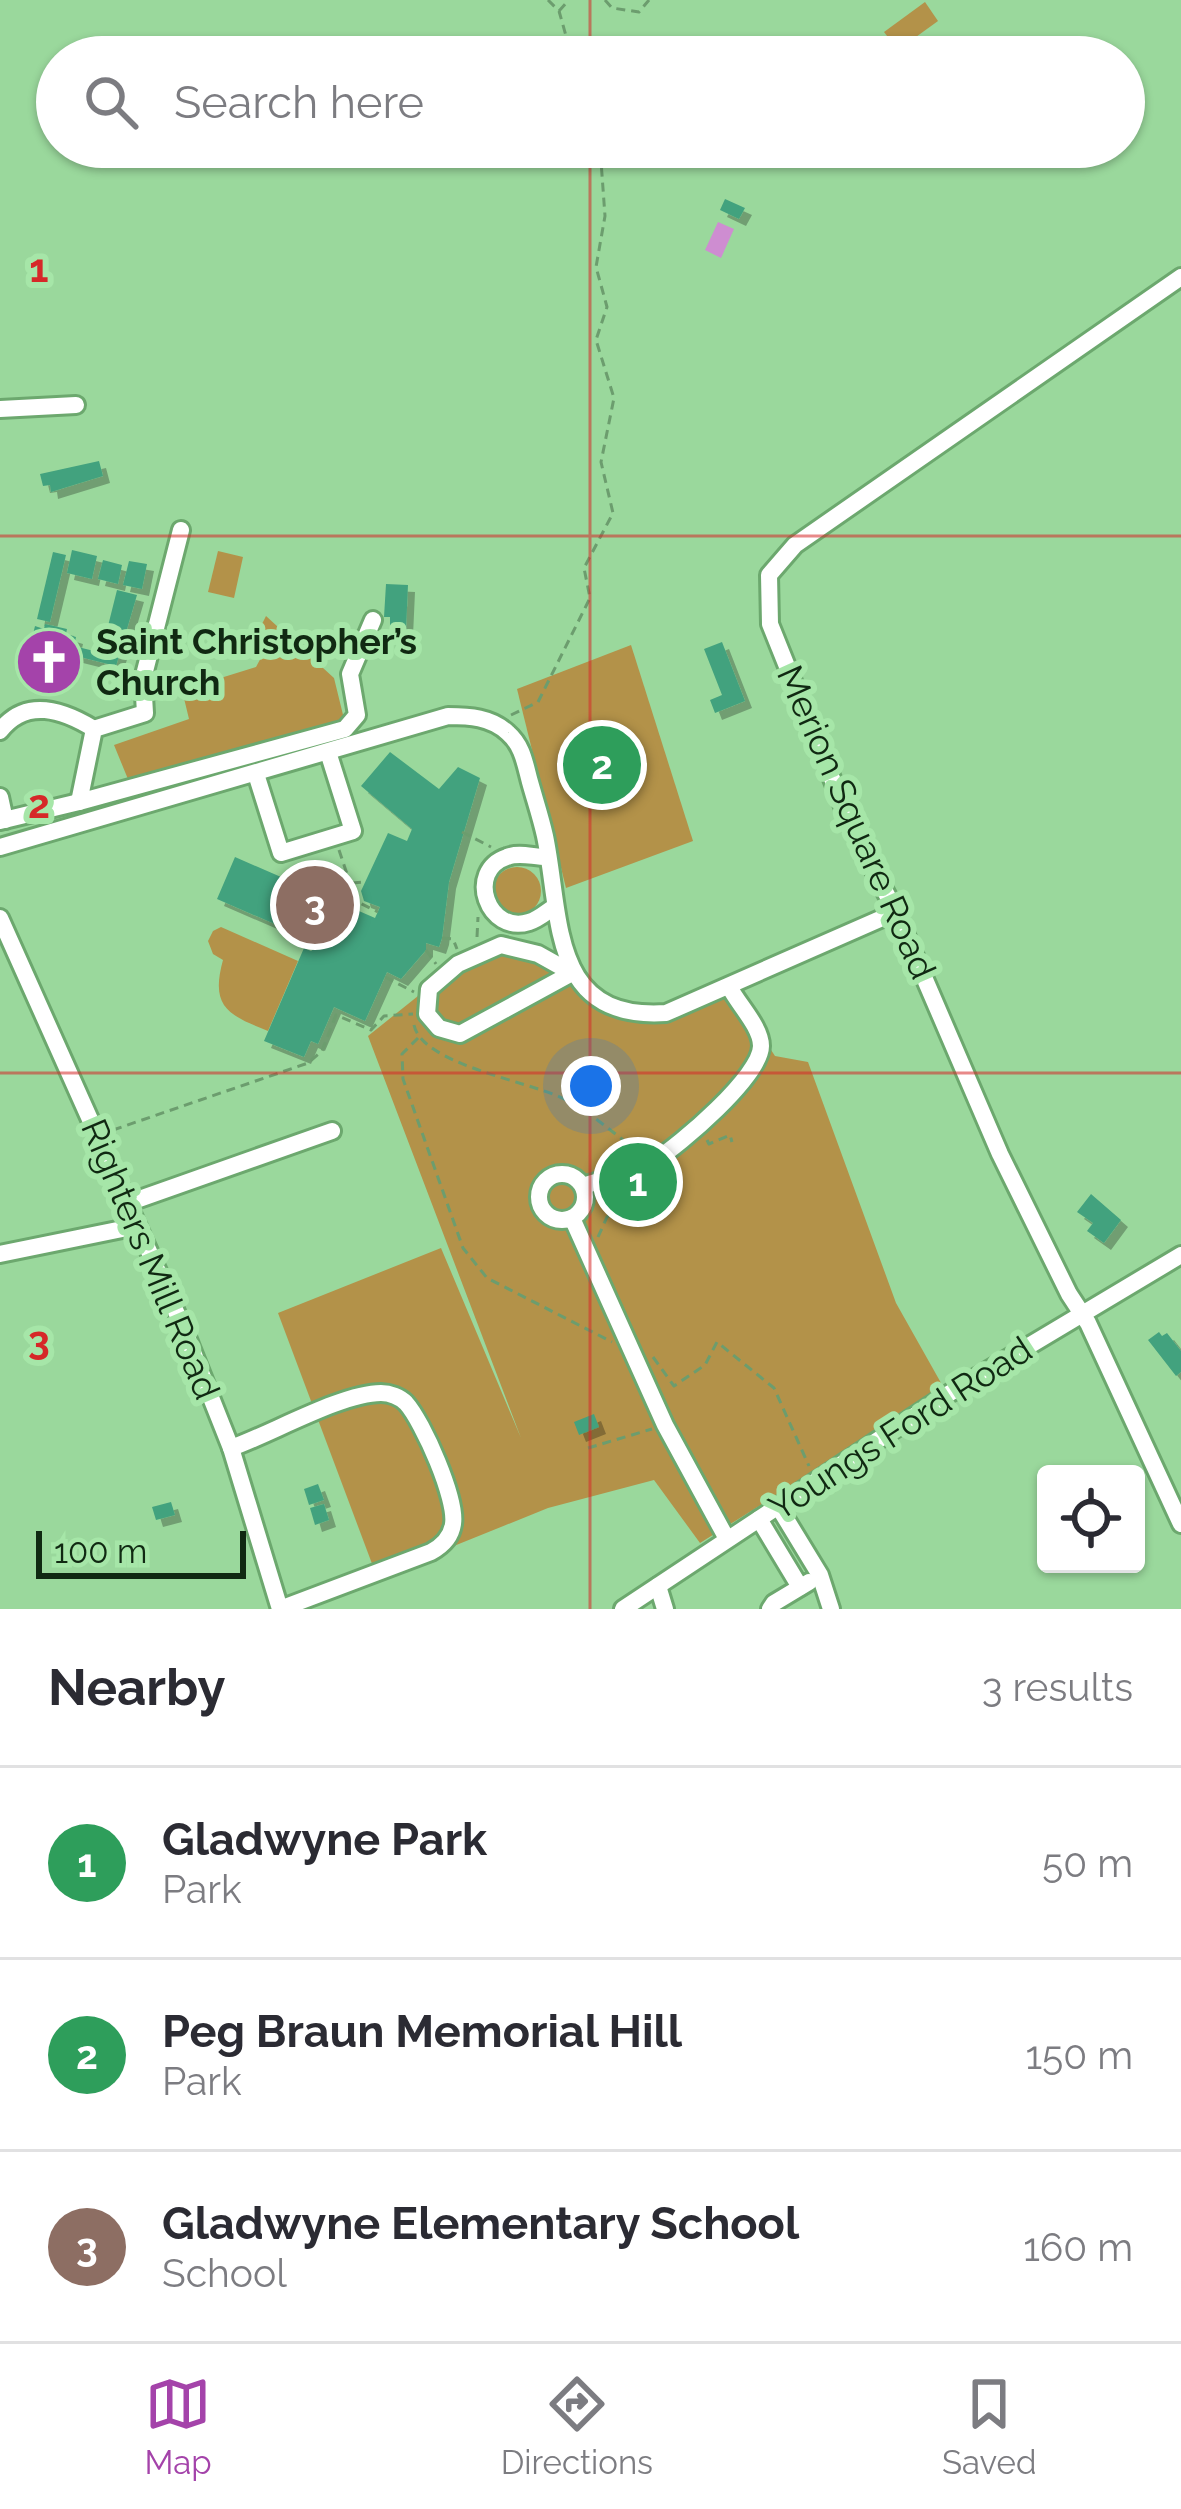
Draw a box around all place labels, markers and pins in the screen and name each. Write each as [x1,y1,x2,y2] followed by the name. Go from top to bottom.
[96,620,417,703] place label: Saint Christopher’s Church
[14,627,84,697] church icon: Saint Christopher’s Church
[563,720,641,810] pin: 2
[276,860,354,950] pin: 3
[599,1137,677,1227] pin: 1

